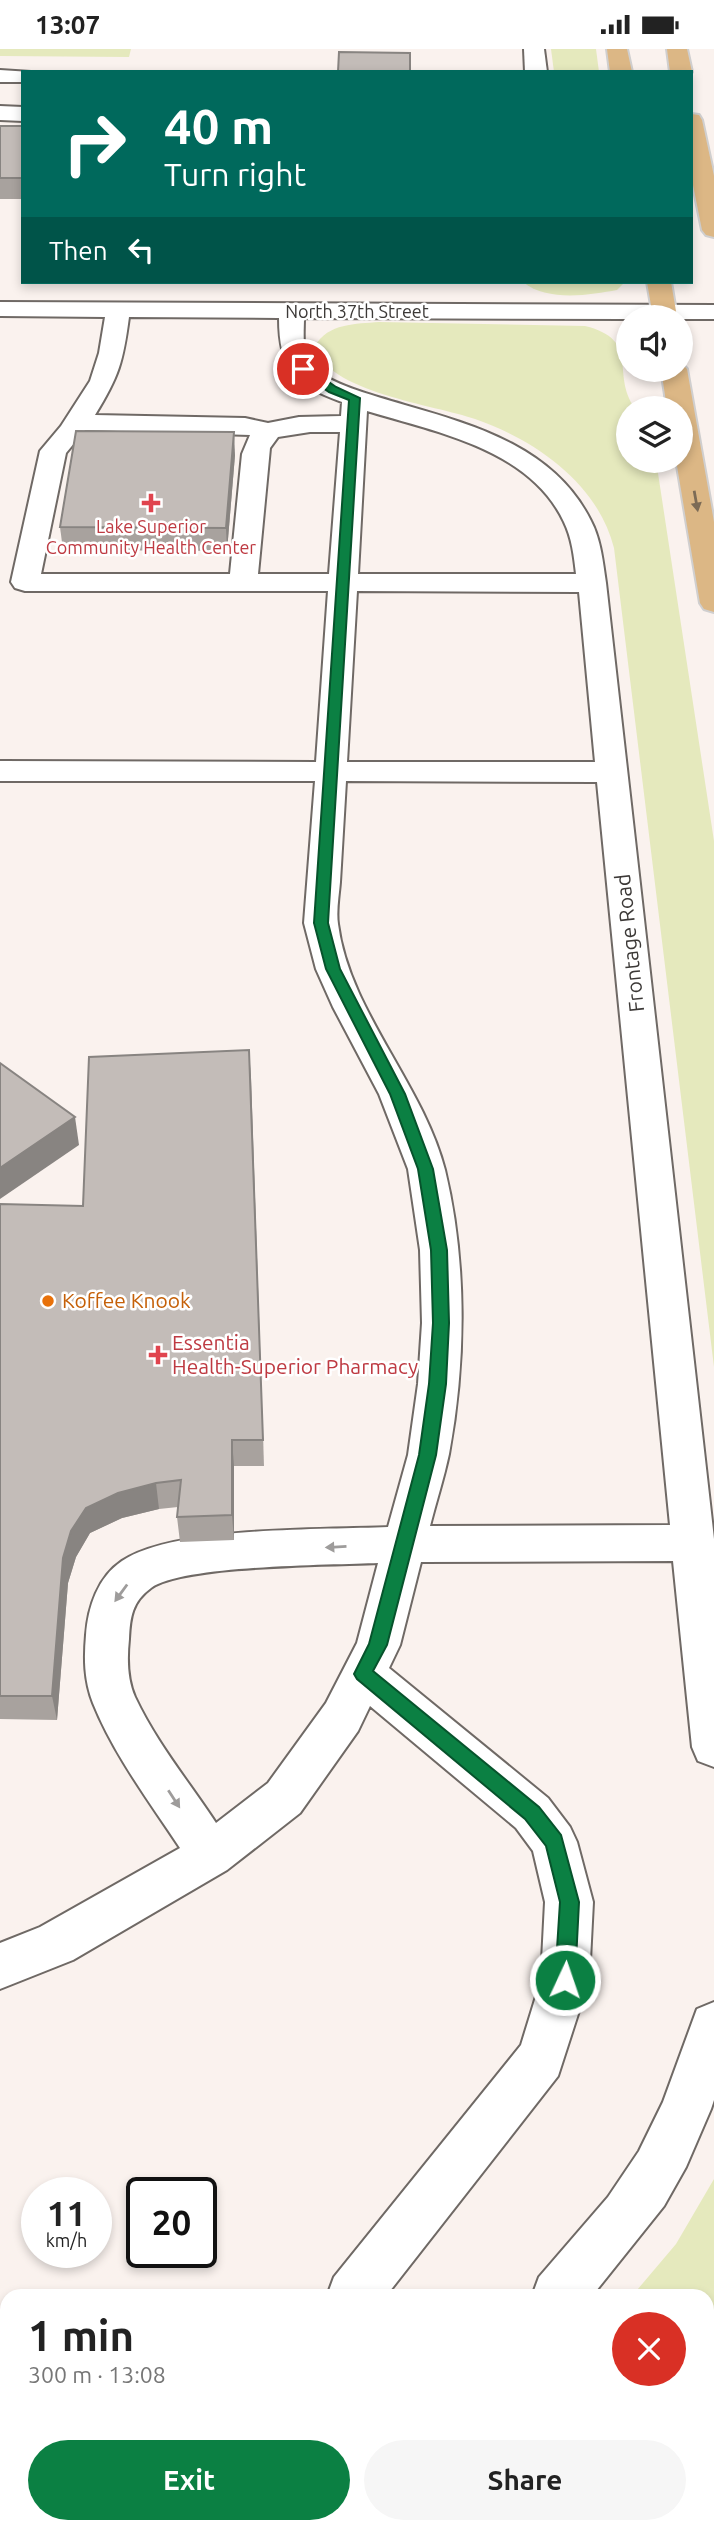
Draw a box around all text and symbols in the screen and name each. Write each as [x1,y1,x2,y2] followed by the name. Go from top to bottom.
[35,10,100,39] text: 13:07
[49,98,140,189] icon: right
[164,98,273,153] text: 40 m
[164,156,306,192] text: Turn right
[122,231,160,269] icon: left
[49,236,108,265] text: Then
[285,301,429,321] street label: North 37th Street
[616,305,693,473] map controls
[616,305,693,382] button: sound
[273,339,333,399] pin
[284,350,322,388] icon: arrive
[616,396,693,473] button: layers
[691,490,702,512] one-way arrow
[141,493,161,513] marker: Lake Superior Community Health Center
[46,516,256,557] place label: Lake Superior Community Health Center
[610,873,648,1013] street label: Frontage Road
[62,1288,191,1312] place label: Koffee Knook
[40,1293,56,1309] marker: Koffee Knook
[172,1330,418,1378] place label: Essentia Health-Superior Pharmacy
[150,1347,166,1363] marker: Essentia Health-Superior Pharmacy
[325,1542,347,1553] one-way arrow
[113,1583,128,1601] one-way arrow
[167,1790,181,1808] one-way arrow
[528,1943,602,2017] position arrow
[126,2177,217,2268] speed limit sign: 20
[47,2193,86,2233] text: 11
[46,2230,87,2250] text: km/h
[28,2312,134,2359] text: 1 min
[612,2312,686,2386] button: close
[28,2362,166,2387] text: 300 m · 13:08
[28,2440,350,2520] button: Exit
[364,2440,686,2520] button: Share

